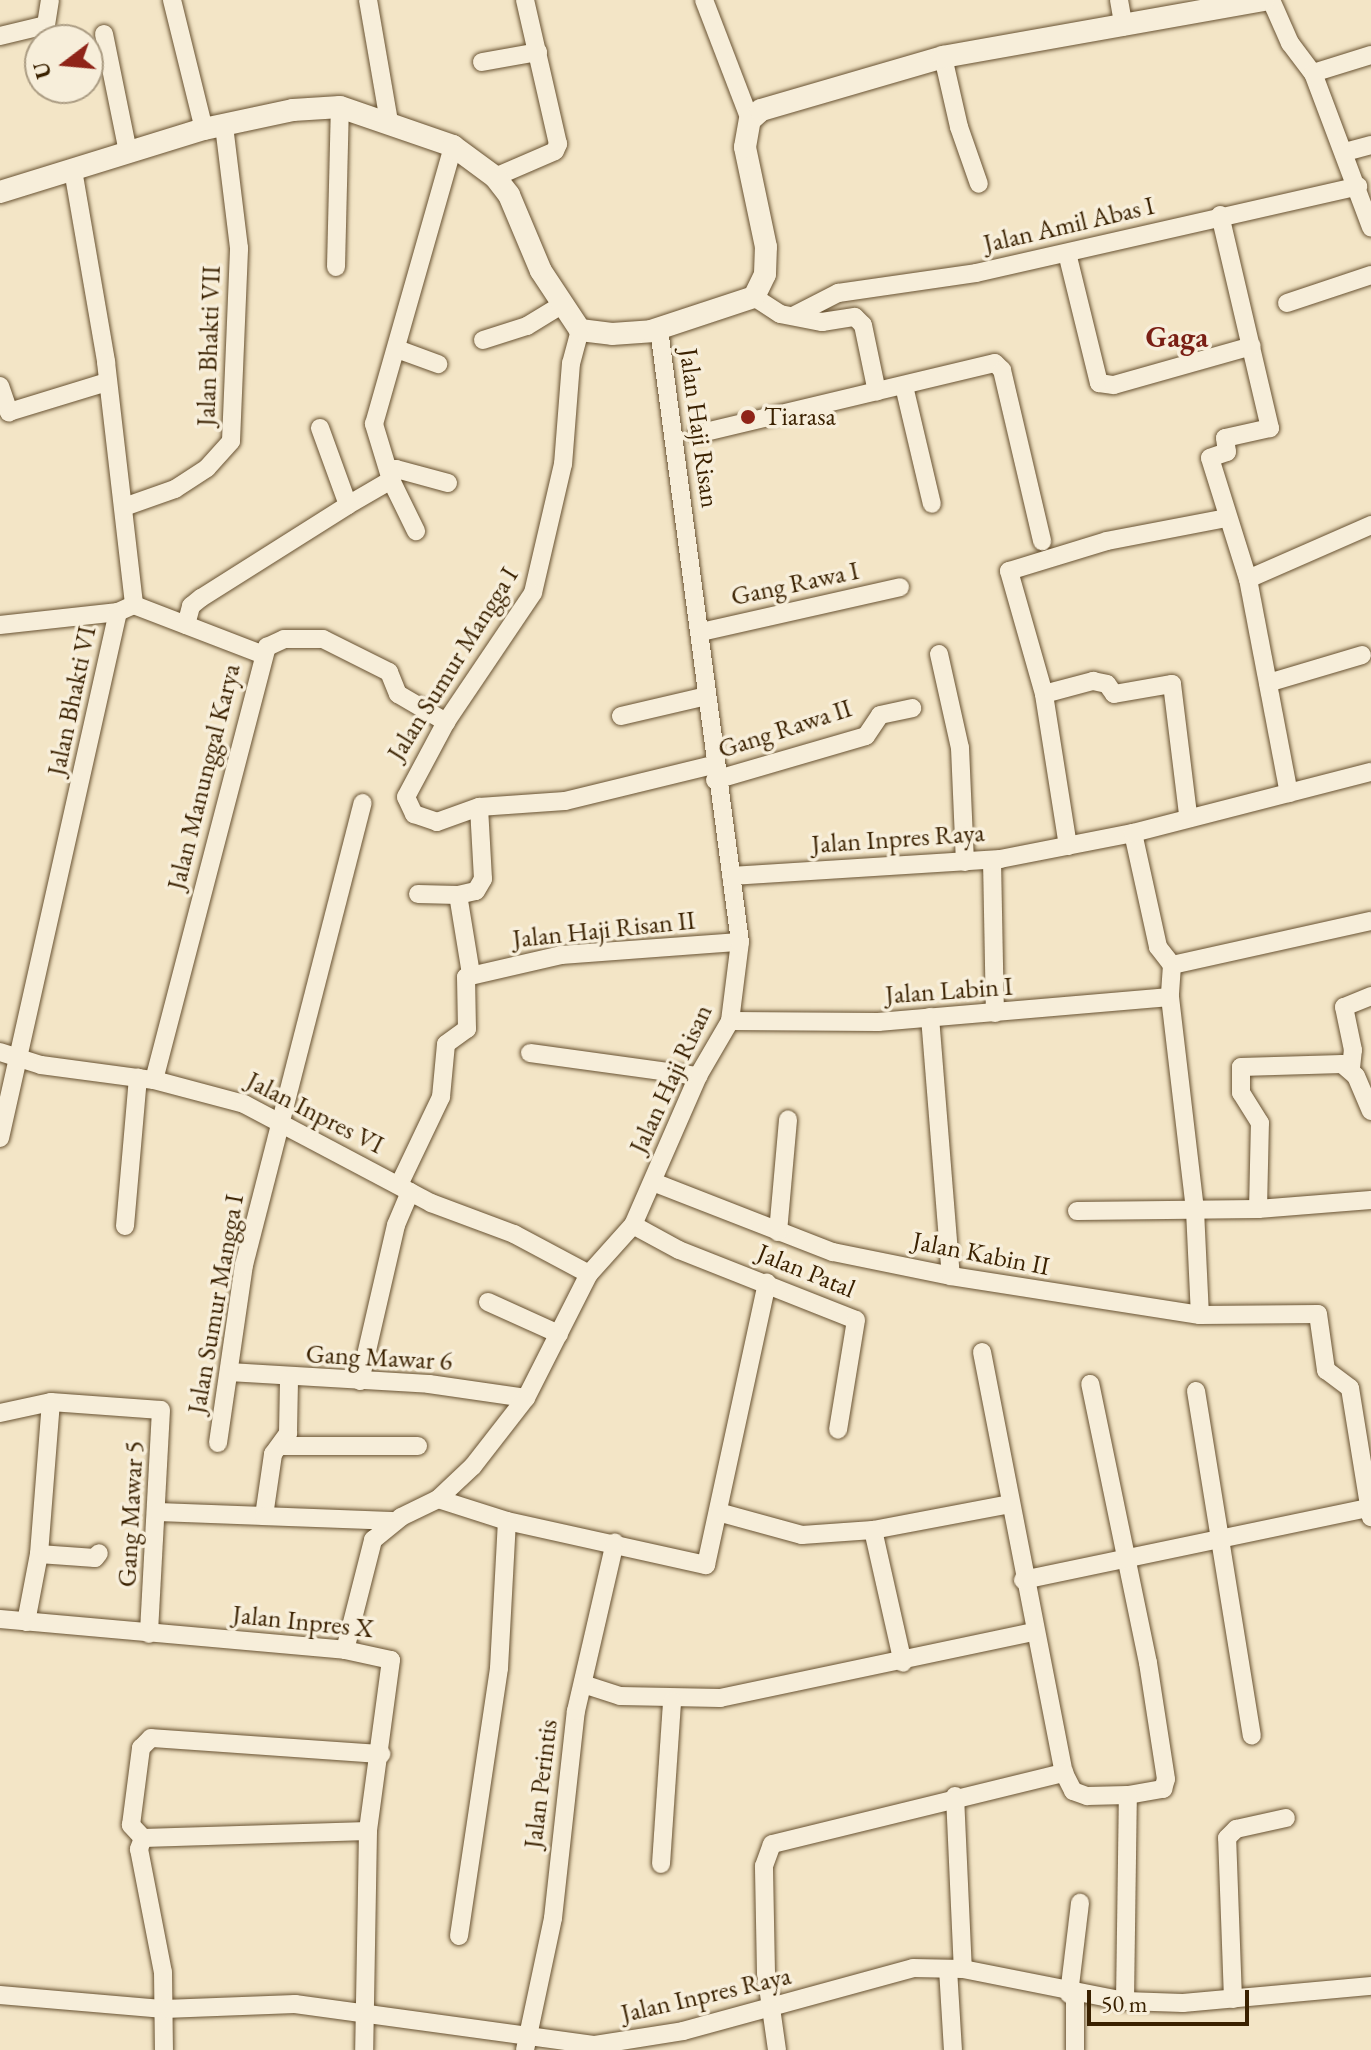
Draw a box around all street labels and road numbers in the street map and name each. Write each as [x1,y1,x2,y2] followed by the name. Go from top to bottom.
[980,190,1158,260] street label: Jalan Amil Abas I
[191,265,227,427] street label: Jalan Bhakti VII
[672,346,726,510] street label: Jalan Haji Risan
[728,555,862,613] street label: Gang Rawa I
[381,561,525,767] street label: Jalan Sumur Mangga I
[41,623,103,779] street label: Jalan Bhakti VI
[161,661,247,893] street label: Jalan Manunggal Karya
[714,693,856,765] street label: Gang Rawa II
[810,817,986,861] street label: Jalan Inpres Raya
[511,905,697,955] street label: Jalan Haji Risan II
[884,971,1014,1011] street label: Jalan Labin I
[623,1000,719,1158] street label: Jalan Haji Risan
[241,1065,389,1161] street label: Jalan Inpres VI
[181,1192,251,1416] street label: Jalan Sumur Mangga I
[910,1225,1052,1283] street label: Jalan Kabin II
[752,1237,860,1305] street label: Jalan Patal
[305,1339,453,1377] street label: Gang Mawar 6
[112,1440,150,1588] street label: Gang Mawar 5
[231,1599,375,1645] street label: Jalan Inpres X
[518,1718,564,1850] street label: Jalan Perintis
[618,1960,794,2030] street label: Jalan Inpres Raya

